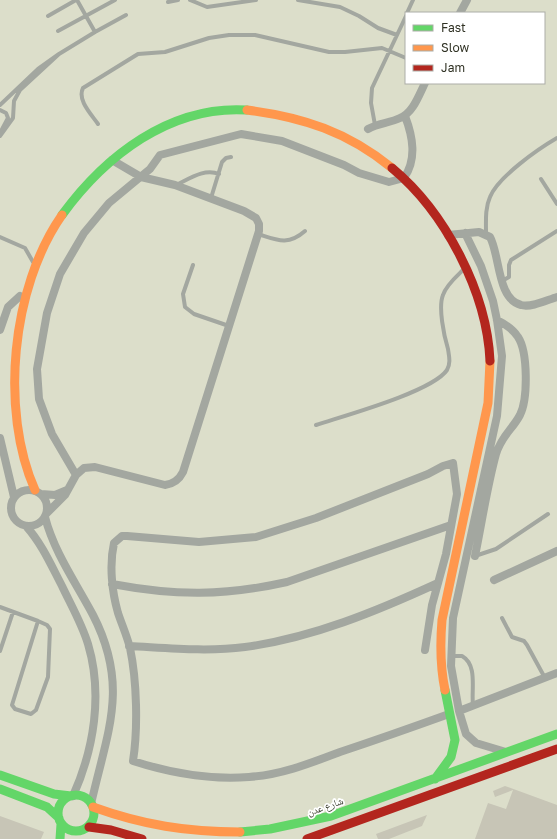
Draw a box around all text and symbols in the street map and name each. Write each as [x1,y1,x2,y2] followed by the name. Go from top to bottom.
[405,12,545,84] legend
[441,20,466,35] text: Fast
[441,40,469,55] text: Slow
[441,60,465,75] text: Jam
[305,794,345,819] street label: شارع عدن

